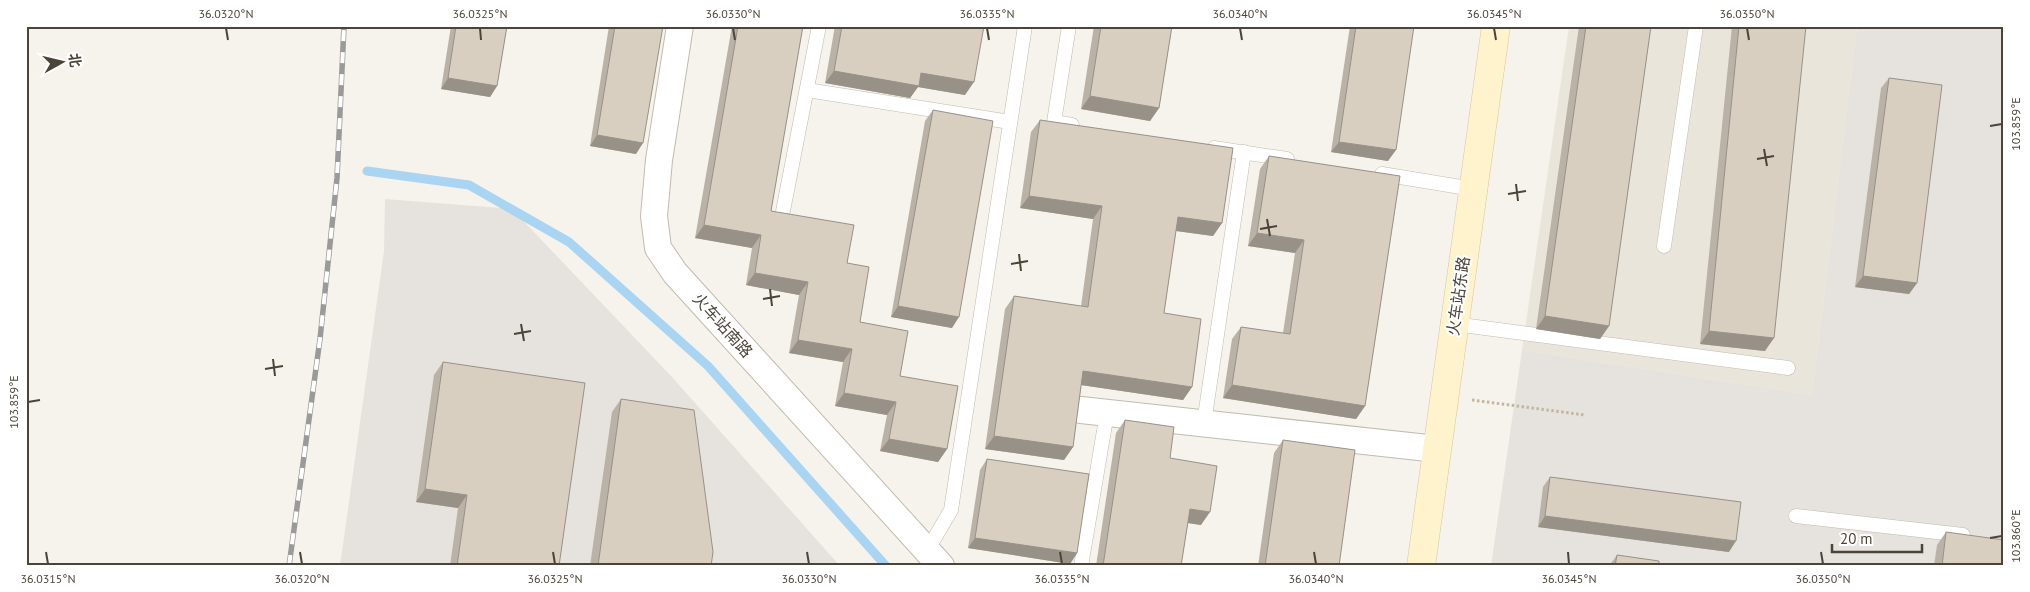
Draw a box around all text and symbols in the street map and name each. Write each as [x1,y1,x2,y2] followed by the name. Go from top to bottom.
[199,6,253,21] text: 36.0320°N
[453,6,507,21] text: 36.0325°N
[706,6,760,21] text: 36.0330°N
[960,6,1014,21] text: 36.0335°N
[1213,6,1267,21] text: 36.0340°N
[1467,6,1521,21] text: 36.0345°N
[1720,6,1774,21] text: 36.0350°N
[38,38,88,88] north arrow
[65,52,85,68] text: 北
[2008,97,2023,151] text: 103.859°E
[1443,255,1473,337] street label: 火车站东路
[689,289,757,361] street label: 火车站南路
[6,375,21,429] text: 103.859°E
[2008,509,2023,563] text: 103.860°E
[1832,522,1922,554] scale bar
[1840,529,1873,548] text: 20 m
[21,571,75,586] text: 36.0315°N
[275,571,329,586] text: 36.0320°N
[528,571,582,586] text: 36.0325°N
[782,571,836,586] text: 36.0330°N
[1035,571,1089,586] text: 36.0335°N
[1289,571,1343,586] text: 36.0340°N
[1542,571,1596,586] text: 36.0345°N
[1796,571,1850,586] text: 36.0350°N

